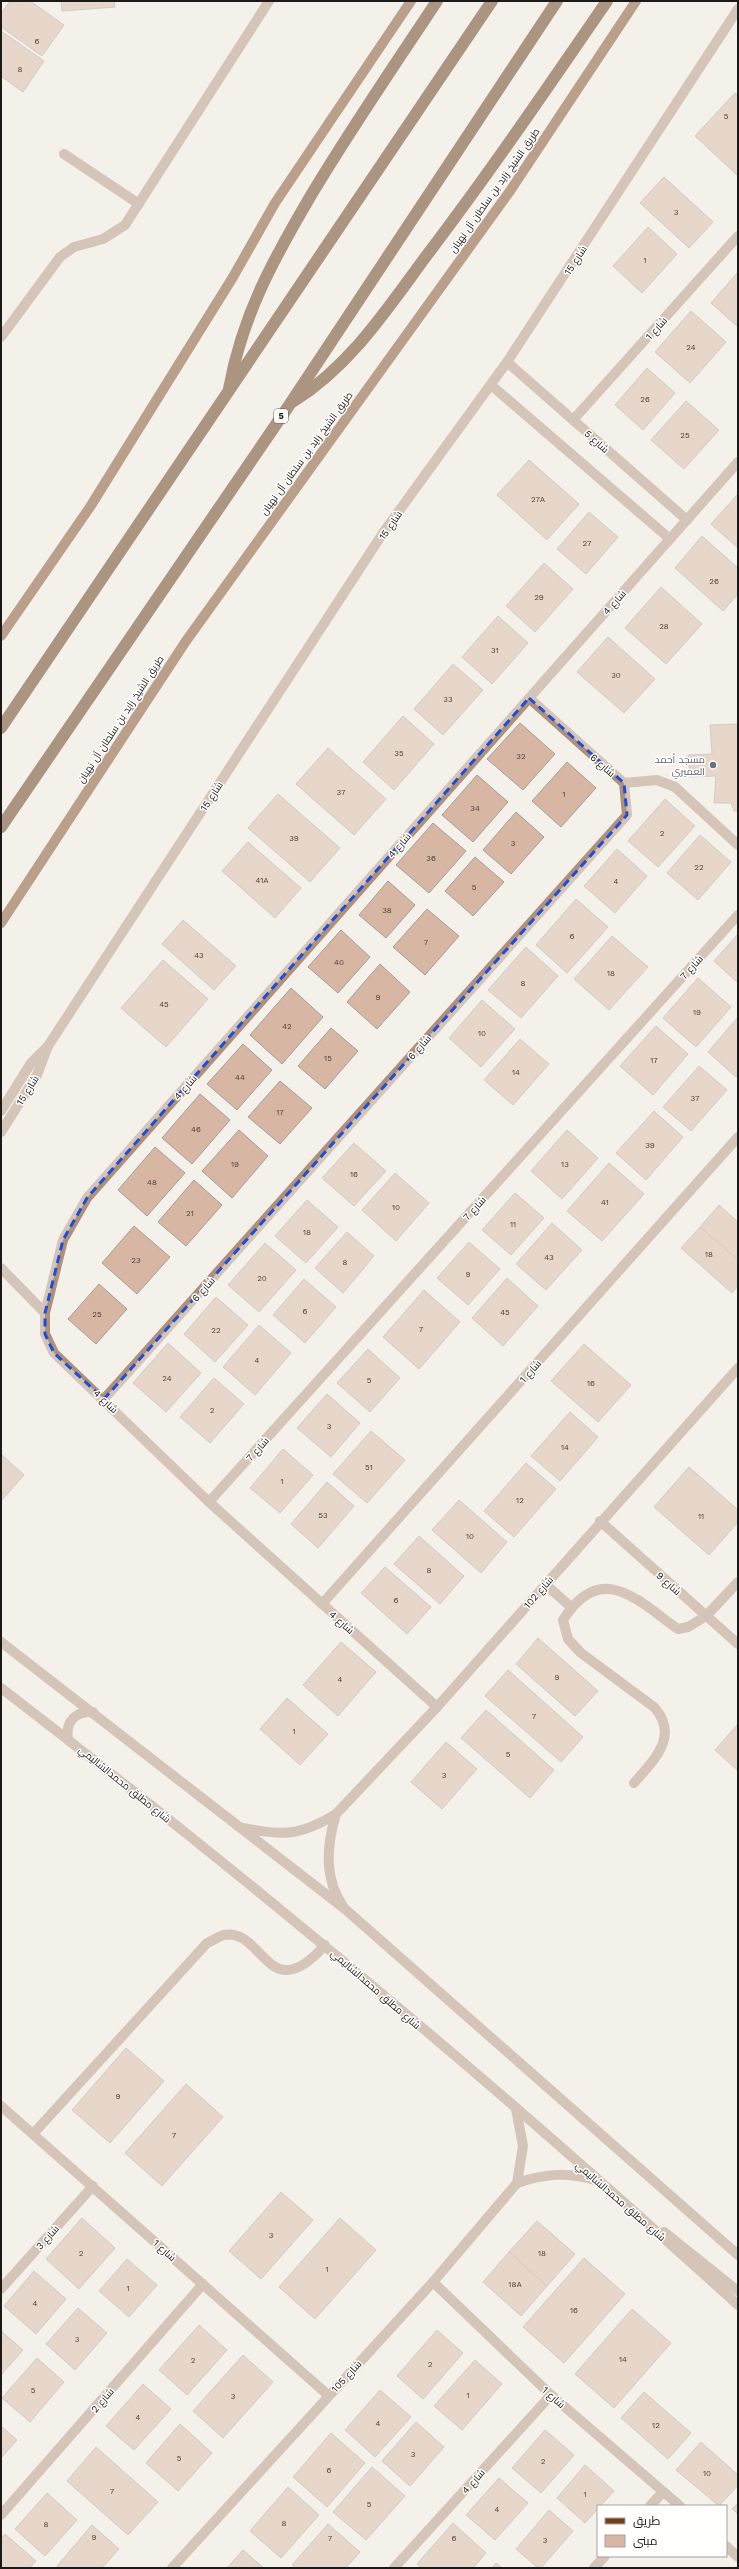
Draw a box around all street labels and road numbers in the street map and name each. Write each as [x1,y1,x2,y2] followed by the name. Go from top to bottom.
[447,126,543,255] street label: طريق الشيخ زايد بن سلطان آل نهيان
[562,244,590,277] street label: شارع 15
[643,315,670,343] street label: شارع 1
[258,390,356,517] street label: طريق الشيخ زايد بن سلطان آل نهيان
[274,409,288,423] road number: 5
[582,428,611,456] street label: شارع 5
[377,509,405,542] street label: شارع 15
[601,588,629,617] street label: شارع 4
[75,654,166,785] street label: طريق الشيخ زايد بن سلطان آل نهيان
[588,752,617,780] street label: شارع 6
[198,780,226,813] street label: شارع 15
[386,831,414,861] street label: شارع 4
[678,953,706,982] street label: شارع 7
[406,1033,434,1062] street label: شارع 6
[172,1073,200,1103] street label: شارع 4
[14,1074,42,1107] street label: شارع 15
[461,1194,489,1223] street label: شارع 7
[190,1275,218,1304] street label: شارع 6
[517,1358,544,1386] street label: شارع 1
[91,1387,120,1416] street label: شارع 4
[244,1435,272,1464] street label: شارع 7
[654,1570,683,1598] street label: شارع 9
[522,1574,556,1611] street label: شارع 102
[327,1609,356,1637] street label: شارع 4
[75,1744,173,1826] street label: شارع مطلق محمدالشاليمي
[327,1948,423,2033] street label: شارع مطلق محمدالشاليمي
[572,2160,668,2245] street label: شارع مطلق محمدالشاليمي
[34,2223,62,2252] street label: شارع 3
[150,2237,178,2264] street label: شارع 1
[329,2358,364,2395] street label: شارع 105
[539,2384,567,2411] street label: شارع 1
[89,2386,117,2415] street label: شارع 2
[460,2467,488,2496] street label: شارع 4

